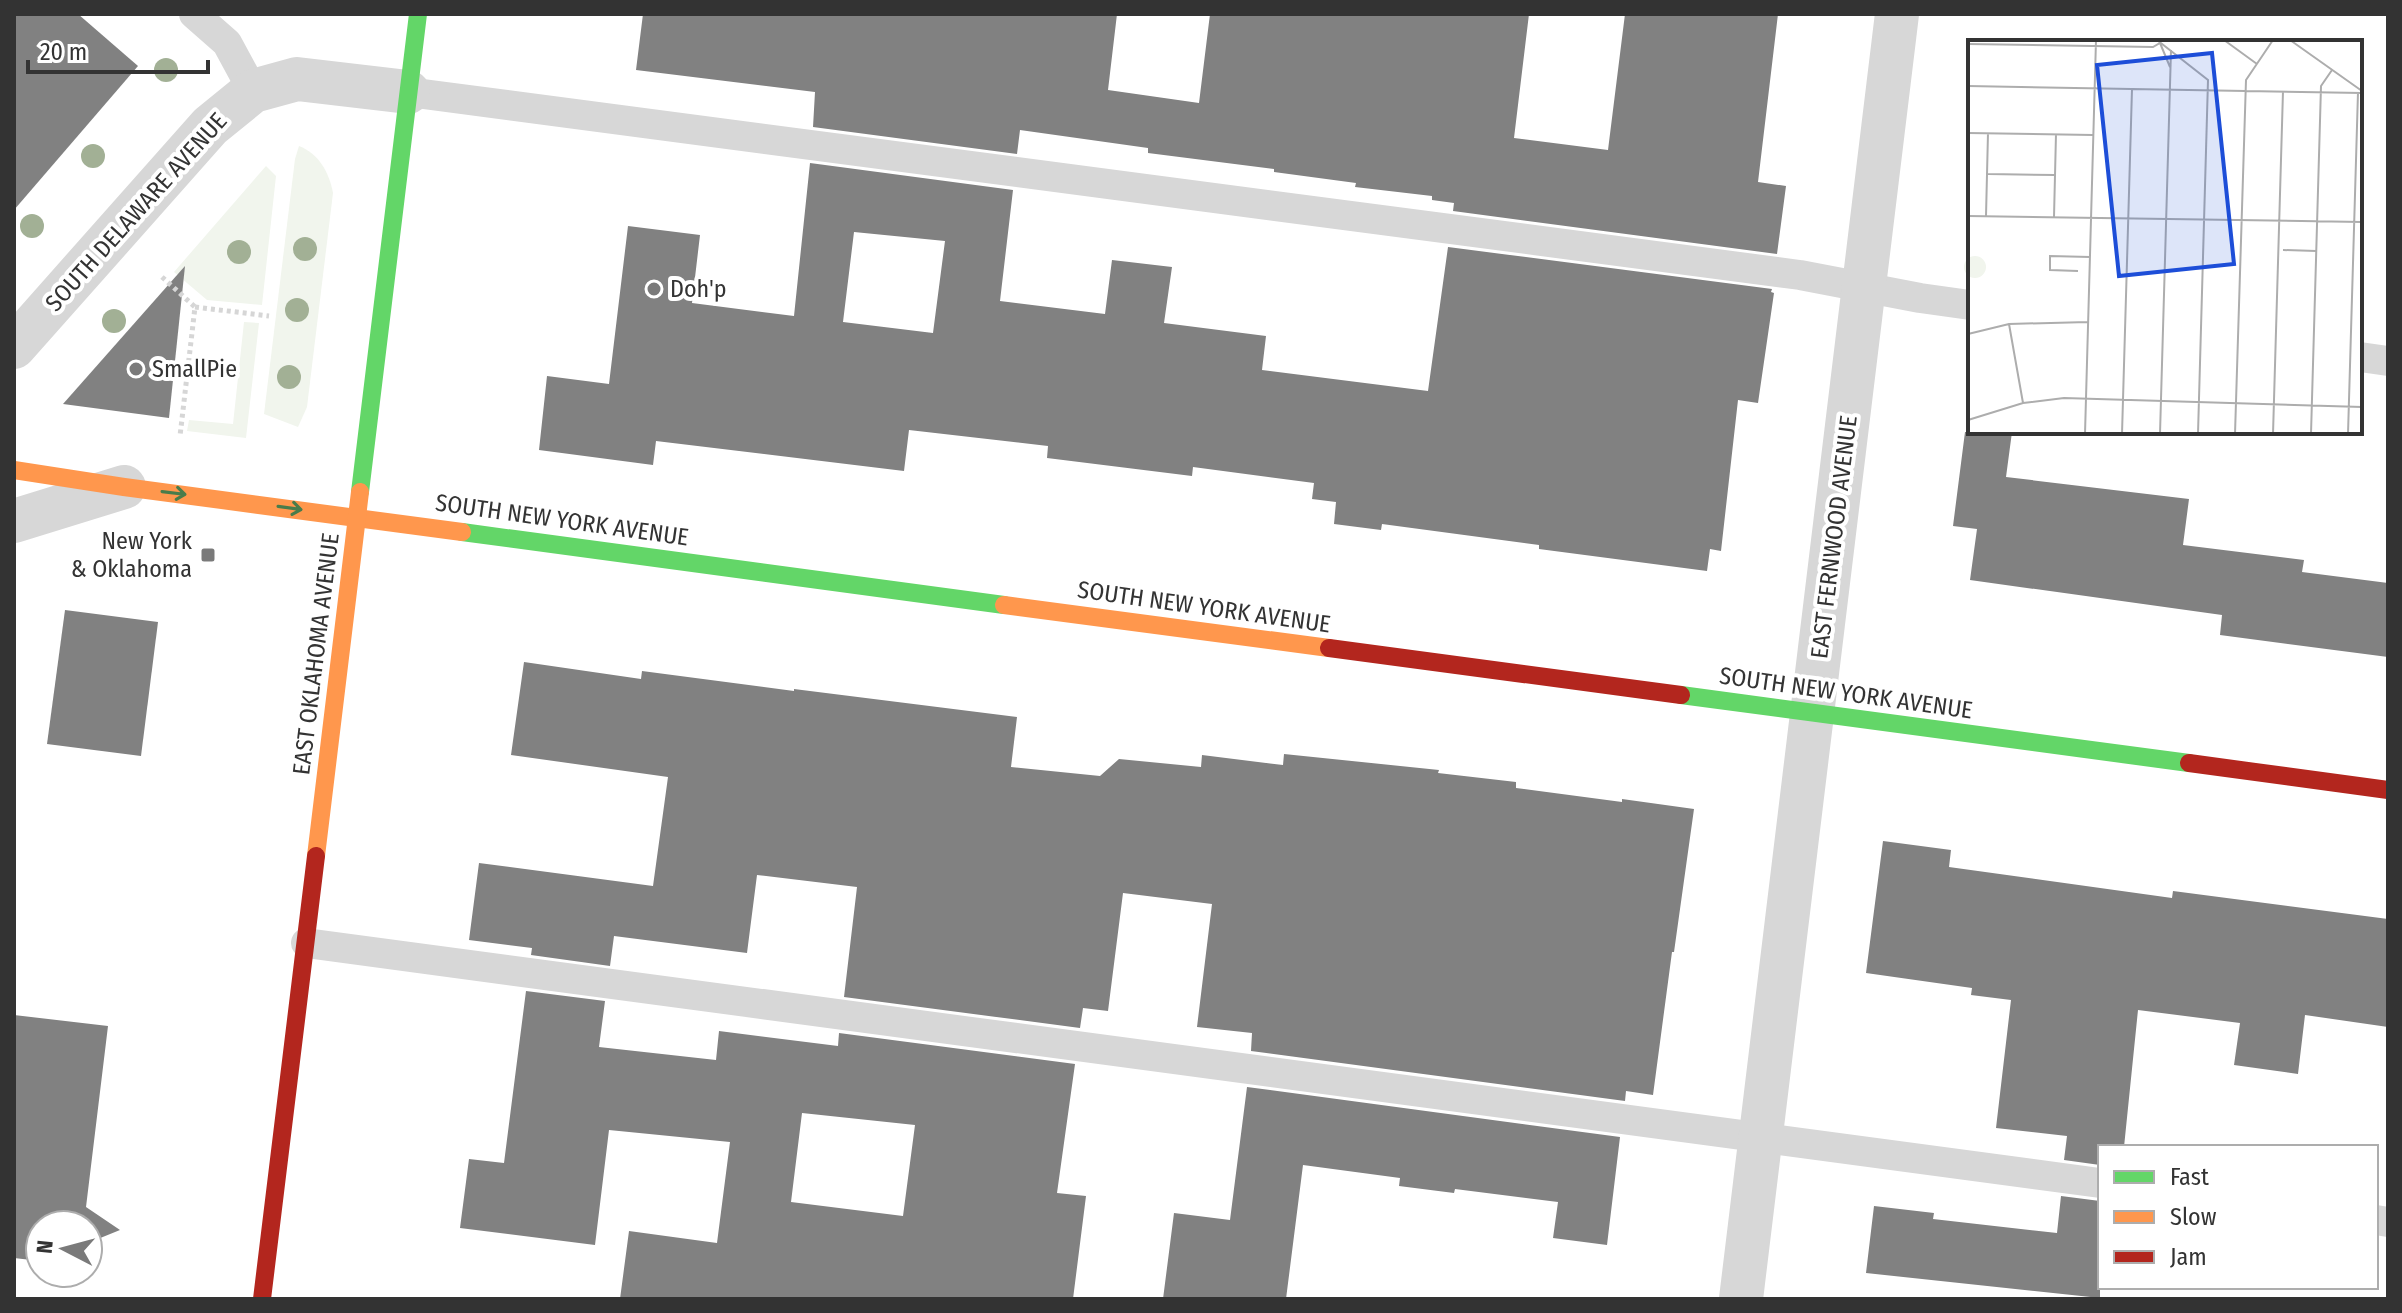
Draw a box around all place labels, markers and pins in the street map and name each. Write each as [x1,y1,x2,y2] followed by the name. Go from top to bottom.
[670,275,727,303] place label: Doh'p
[645,280,663,298] marker: Doh'p
[152,355,237,383] place label: SmallPie
[127,360,145,378] marker: SmallPie
[71,527,193,583] place label: New York & Oklahoma
[199,546,217,564] marker: New York & Oklahoma

